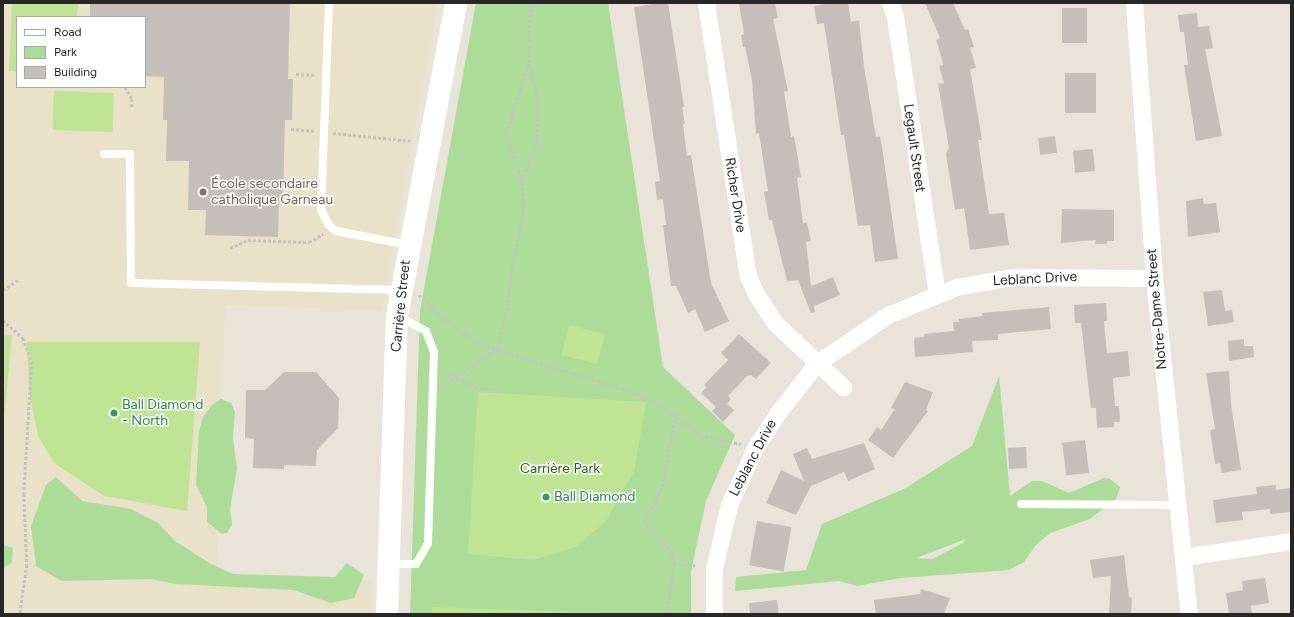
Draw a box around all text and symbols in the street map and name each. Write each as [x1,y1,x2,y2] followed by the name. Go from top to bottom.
[16,16,146,88] legend
[54,25,82,39] text: Road
[54,45,77,59] text: Park
[54,65,97,79] text: Building
[899,103,929,193] street label: Legault Street
[721,156,749,234] street label: Richer Drive
[211,176,333,208] place label: École secondaire catholique Garneau
[198,187,208,197] marker: École secondaire catholique Garneau
[1143,248,1171,370] street label: Notre-Dame Street
[388,259,414,353] street label: Carrière Street
[992,268,1078,290] street label: Leblanc Drive
[122,397,203,430] place label: Ball Diamond - North
[109,408,119,418] marker: Ball Diamond - North
[726,417,780,499] street label: Leblanc Drive
[520,461,600,477] park label: Carrière Park
[554,489,635,505] place label: Ball Diamond
[541,492,551,502] marker: Ball Diamond

